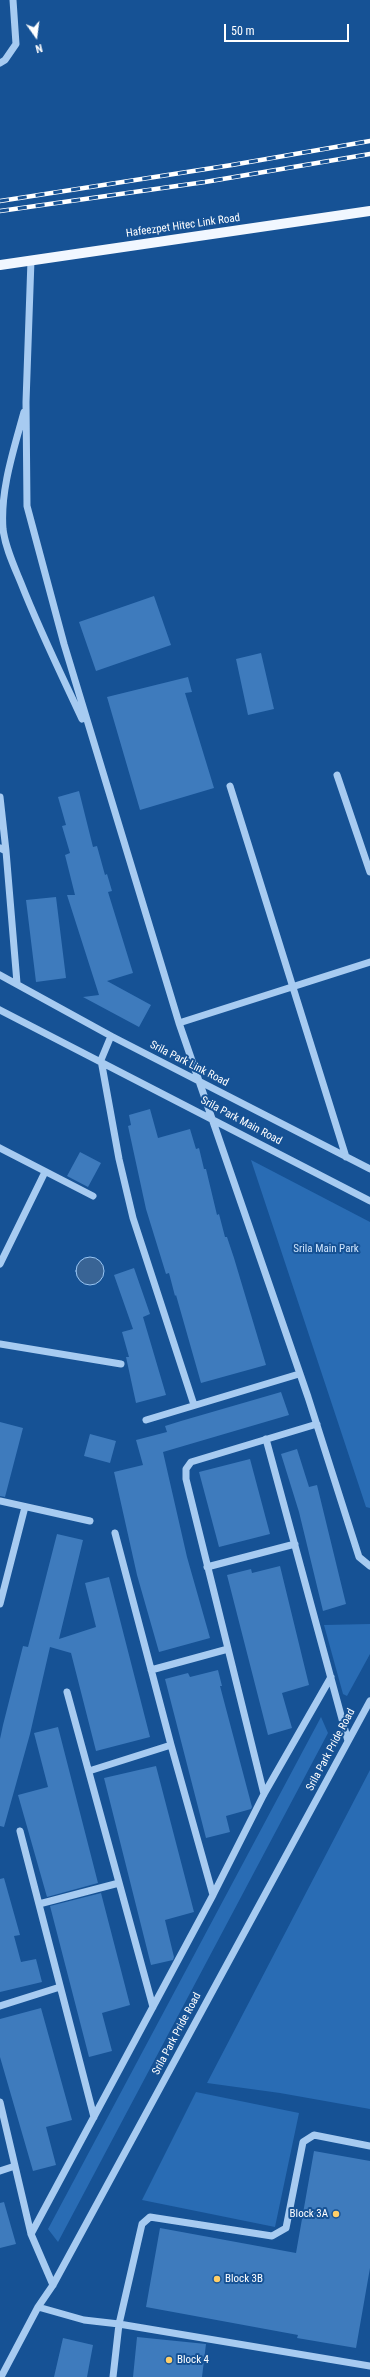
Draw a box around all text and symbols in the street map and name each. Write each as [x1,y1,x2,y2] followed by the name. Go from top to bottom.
[16,16,56,56] north arrow
[226,16,351,42] scale bar
[231,24,255,38] text: 50 m
[34,41,44,55] text: N
[125,211,241,241] street label: Hafeezpet Hitec Link Road
[147,1038,231,1090] street label: Srila Park Link Road
[198,1094,284,1148] street label: Srila Park Main Road
[293,1242,359,1256] park label: Srila Main Park
[304,1707,358,1793] street label: Srila Park Pride Road
[150,1991,204,2077] street label: Srila Park Pride Road
[290,2207,328,2221] place label: Block 3A
[331,2209,341,2219] marker: Block 3A
[225,2272,263,2286] place label: Block 3B
[212,2274,222,2284] marker: Block 3B
[177,2353,209,2367] place label: Block 4
[164,2355,174,2365] marker: Block 4

